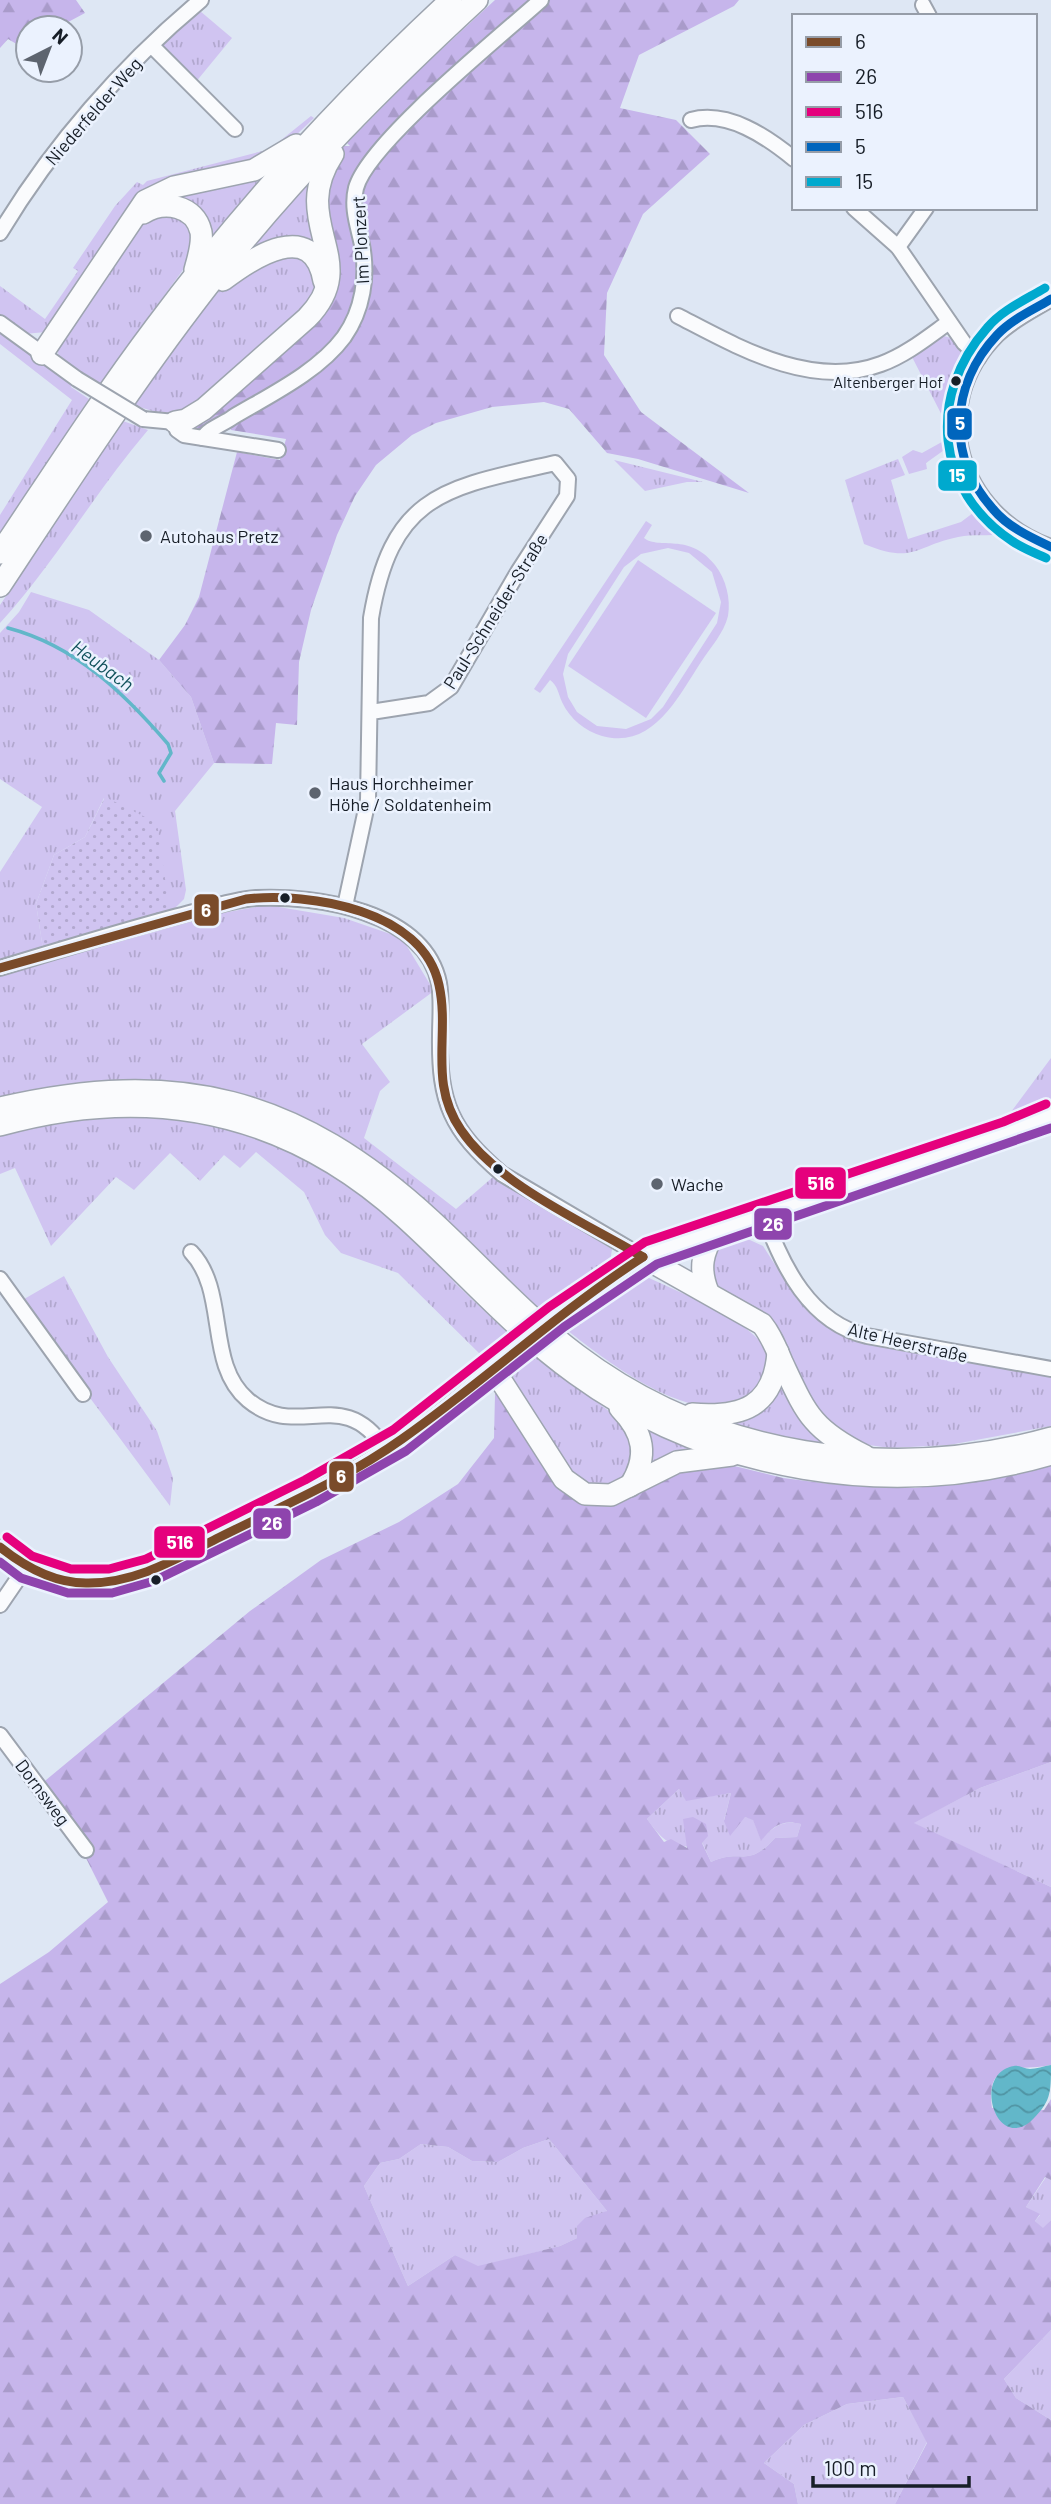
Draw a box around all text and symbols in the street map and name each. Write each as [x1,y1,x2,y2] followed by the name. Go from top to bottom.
[14,14,84,84] north arrow
[792,14,1037,210] legend
[48,23,73,49] text: N
[855,28,866,53] text: 6
[40,53,146,169] street label: Niederfelder Weg
[855,63,877,88] text: 26
[855,98,883,123] text: 516
[855,133,866,158] text: 5
[855,168,873,193] text: 15
[347,195,373,285] street label: Im Plonzert
[833,372,943,391] place label: Altenberger Hof
[949,374,963,388] marker: Altenberger Hof
[946,407,973,441] line badge: 5
[955,411,965,434] text: 5
[937,459,978,492] line badge: 15
[949,463,965,486] text: 15
[160,525,279,547] place label: Autohaus Pretz
[138,528,154,544] marker: Autohaus Pretz
[438,529,552,693] street label: Paul-Schneider-Straße
[67,635,139,695] water label: Heubach
[329,772,492,815] place label: Haus Horchheimer Höhe / Soldatenheim
[307,785,323,801] marker: Haus Horchheimer Höhe / Soldatenheim
[278,891,292,905] unlabelled marker
[193,893,220,927] line badge: 6
[201,898,211,921] text: 6
[491,1162,505,1176] unlabelled marker
[794,1166,847,1200] line badge: 516
[808,1171,834,1194] text: 516
[671,1173,724,1195] place label: Wache
[649,1176,665,1192] marker: Wache
[753,1207,793,1241] line badge: 26
[763,1212,783,1235] text: 26
[846,1318,970,1366] street label: Alte Heerstraße
[328,1460,355,1493] line badge: 6
[336,1464,346,1487] text: 6
[252,1507,292,1540] line badge: 26
[262,1511,282,1534] text: 26
[153,1525,206,1559] line badge: 516
[167,1530,193,1553] text: 516
[149,1573,163,1587] unlabelled marker
[11,1755,75,1829] street label: Dornsweg
[813,2444,969,2488] scale bar
[824,2455,877,2480] text: 100 m

